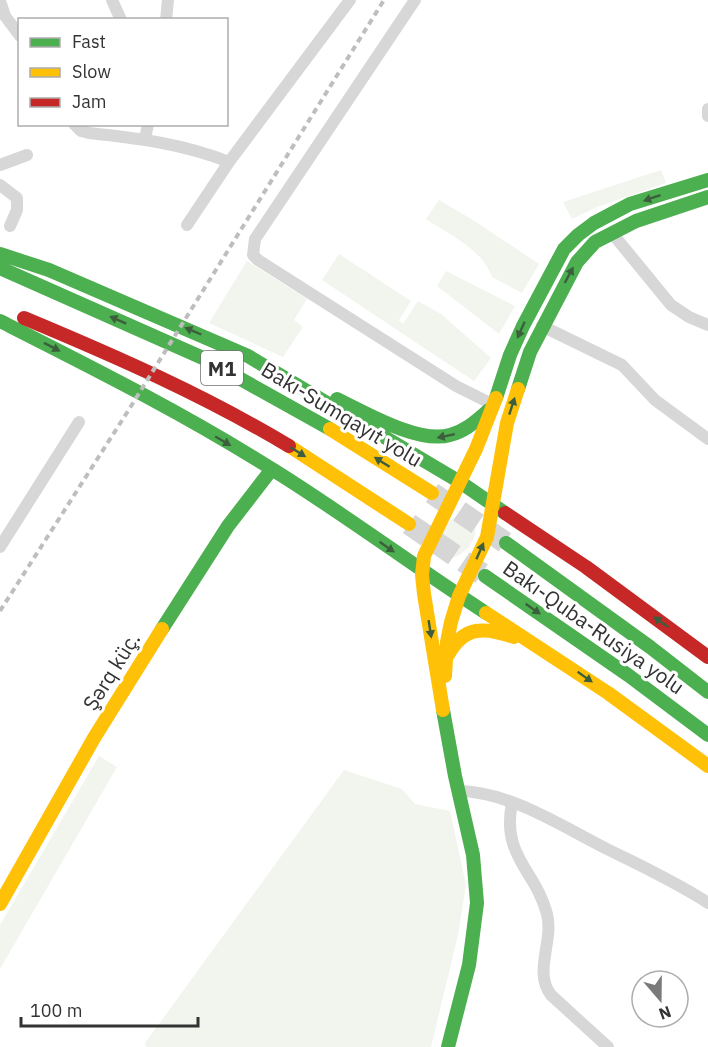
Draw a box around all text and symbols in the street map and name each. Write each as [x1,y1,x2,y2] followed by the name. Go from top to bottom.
[18,18,228,126] legend
[72,30,106,53] text: Fast
[72,60,111,83] text: Slow
[72,90,107,113] text: Jam
[643,194,661,203] one-way arrow
[564,266,574,283] one-way arrow
[109,315,127,325] one-way arrow
[517,321,526,338] one-way arrow
[184,326,202,335] one-way arrow
[43,342,61,352] one-way arrow
[201,351,243,385] road number: M1
[256,355,428,473] street label: Bakı-Sumqayıt yolu
[508,397,518,415] one-way arrow
[436,432,455,441] one-way arrow
[215,435,231,446] one-way arrow
[290,447,306,458] one-way arrow
[374,456,391,467] one-way arrow
[378,541,394,553] one-way arrow
[475,542,485,560] one-way arrow
[498,554,690,700] street label: Bakı-Quba-Rusiya yolu
[525,603,541,615] one-way arrow
[653,616,669,628] one-way arrow
[426,620,435,639] one-way arrow
[76,626,146,716] street label: Şərq küç.
[576,671,592,683] one-way arrow
[630,969,690,1029] north arrow
[21,990,198,1028] scale bar
[30,999,82,1022] text: 100 m
[656,1002,674,1024] text: N

